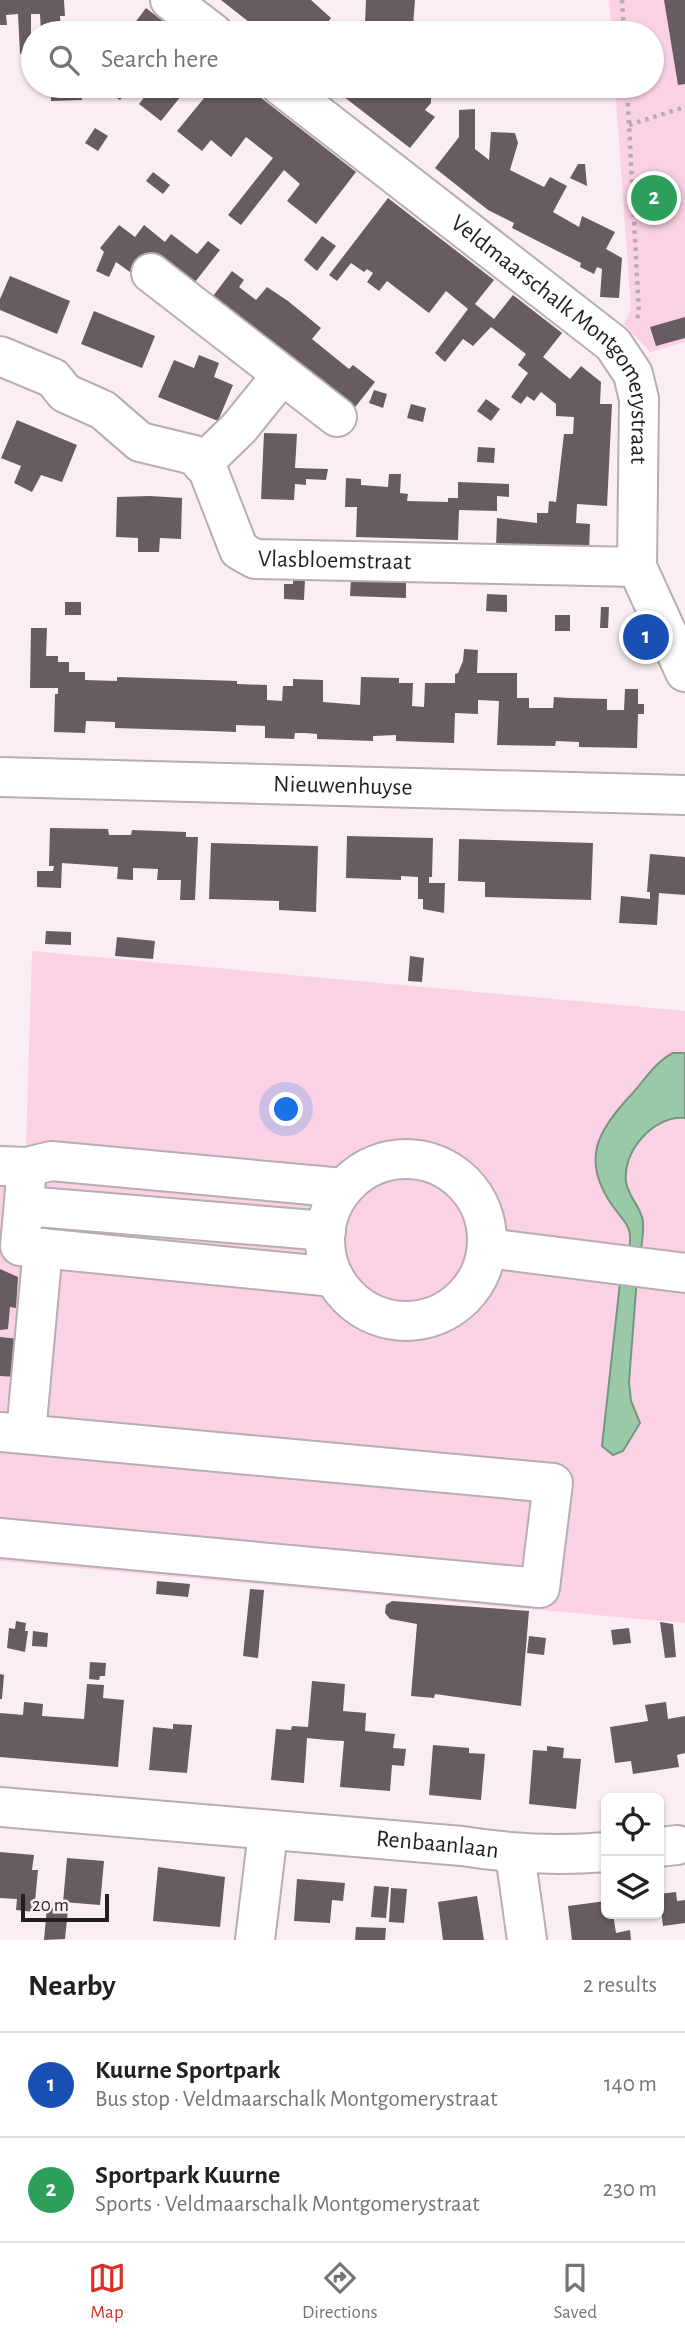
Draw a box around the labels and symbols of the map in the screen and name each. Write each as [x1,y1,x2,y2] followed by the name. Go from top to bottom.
[631,172,677,224] pin: 2
[446,211,651,465] street label: Veldmaarschalk Montgomerystraat
[258,547,412,574] street label: Vlasbloemstraat
[623,611,669,663] pin: 1
[273,772,413,800] street label: Nieuwenhuyse
[269,1092,303,1126] your location
[375,1827,500,1863] street label: Renbaanlaan
[21,1891,108,1923] scale bar

